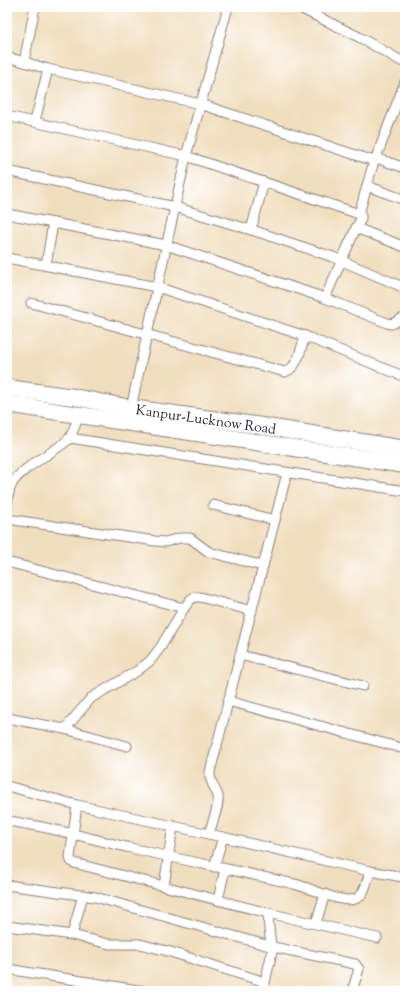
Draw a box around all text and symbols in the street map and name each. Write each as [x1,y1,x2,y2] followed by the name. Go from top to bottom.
[134,401,277,441] street label: Kanpur-Lucknow Road

